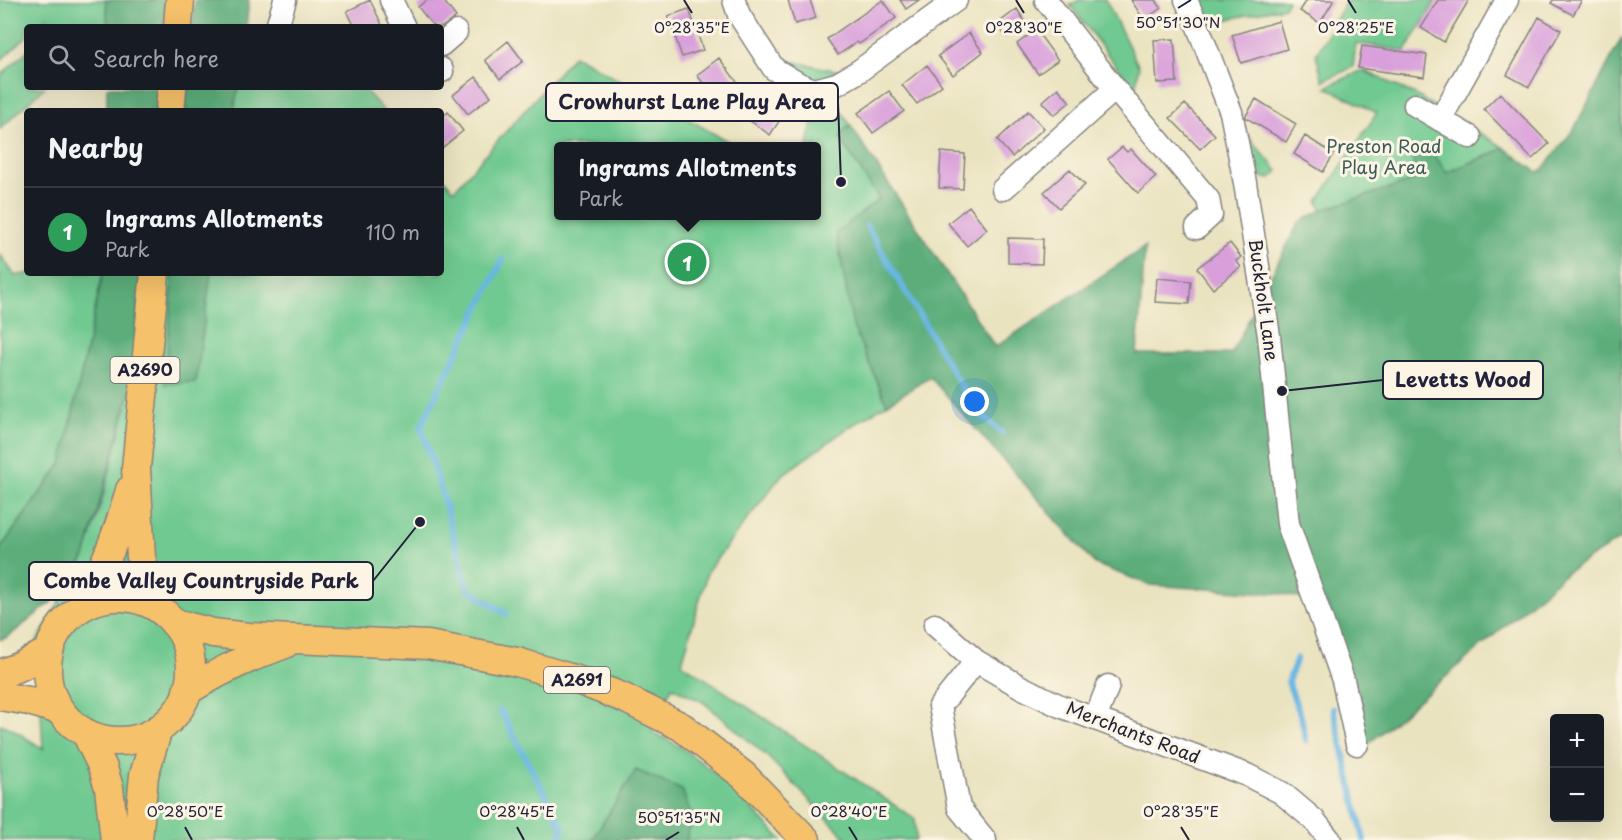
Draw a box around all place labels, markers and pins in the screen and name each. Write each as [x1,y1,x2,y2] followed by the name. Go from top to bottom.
[546,83,838,121] callout: Crowhurst Lane Play Area
[668,240,706,284] pin: 1
[1383,361,1543,399] callout: Levetts Wood
[29,562,373,600] callout: Combe Valley Countryside Park

